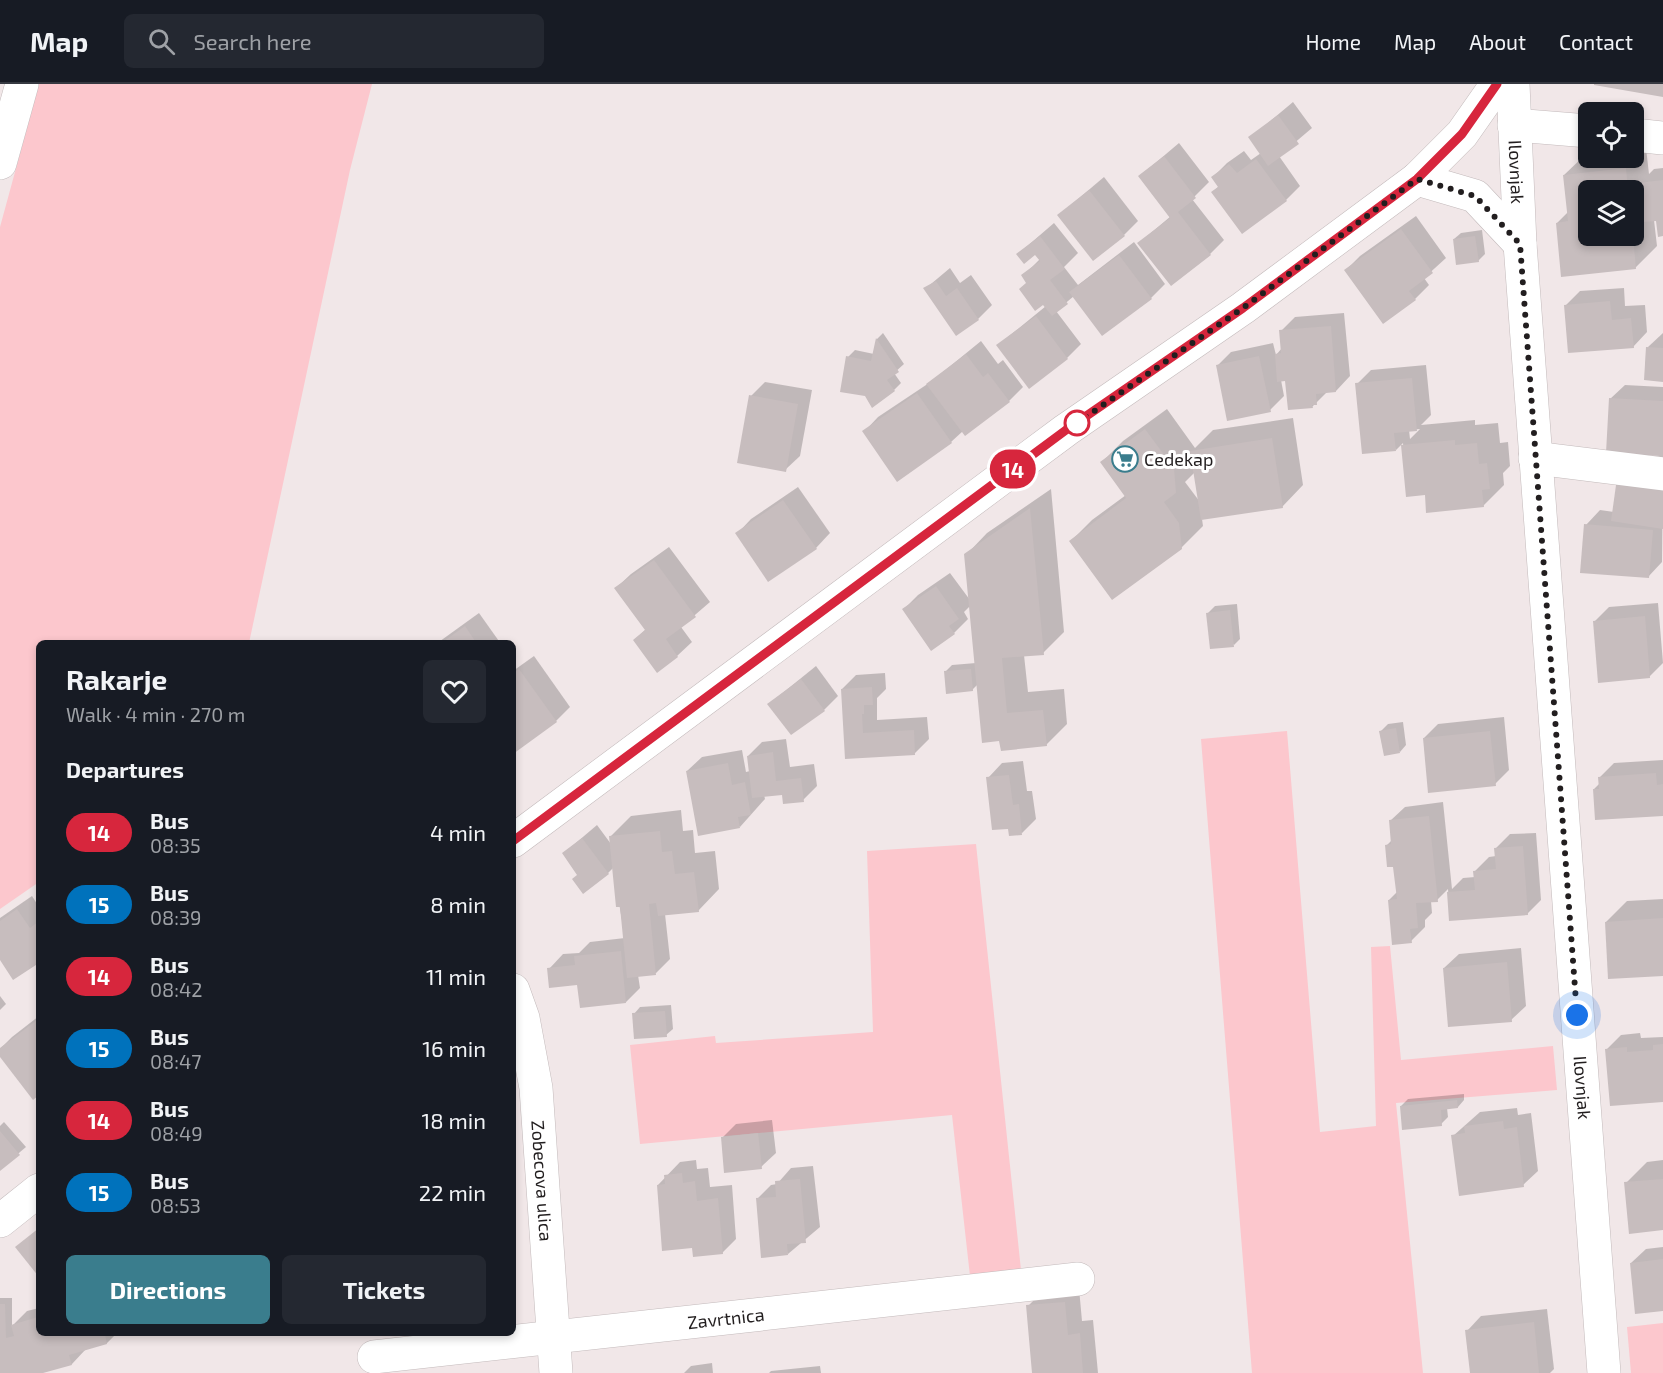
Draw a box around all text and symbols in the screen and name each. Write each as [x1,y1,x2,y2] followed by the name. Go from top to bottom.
[124,14,544,68] search box
[30,24,88,58] text: Map
[145,25,178,58] icon: search
[193,28,312,54] text: Search here
[1305,29,1361,54] text: Home
[1394,29,1436,54] text: Map
[1469,29,1526,54] text: About
[1559,29,1633,54] text: Contact
[1578,102,1644,246] map controls
[1578,102,1644,168] button: locate
[1504,140,1529,204] street label: Ilovnjak
[1578,180,1644,246] button: layers
[1064,410,1090,436] unlabelled marker
[1110,444,1140,474] supermarket icon: Cedekap
[1144,448,1213,470] place label: Cedekap
[986,450,1040,488] line badge: 14
[1002,457,1024,482] text: 14
[423,660,486,723] button: heart
[66,662,167,696] text: Rakarje
[66,702,245,726] text: Walk · 4 min · 270 m
[66,756,184,782] text: Departures
[150,807,189,833] text: Bus
[430,819,486,845] text: 4 min
[88,820,110,845] text: 14
[150,833,201,857] text: 08:35
[150,879,189,905] text: Bus
[430,891,486,917] text: 8 min
[89,892,109,917] text: 15
[150,905,201,929] text: 08:39
[150,951,189,977] text: Bus
[426,963,486,989] text: 11 min
[88,964,110,989] text: 14
[150,977,202,1001] text: 08:42
[1562,1000,1592,1030] your location
[150,1023,189,1049] text: Bus
[422,1035,486,1061] text: 16 min
[89,1036,109,1061] text: 15
[150,1049,201,1073] text: 08:47
[1569,1055,1596,1120] street label: Ilovnjak
[150,1095,189,1121] text: Bus
[421,1107,486,1133] text: 18 min
[88,1108,110,1133] text: 14
[527,1120,558,1242] street label: Zobecova ulica
[150,1121,203,1145] text: 08:49
[150,1167,189,1193] text: Bus
[419,1179,486,1205] text: 22 min
[89,1180,109,1205] text: 15
[150,1193,201,1217] text: 08:53
[66,1255,270,1324] button: Directions
[282,1255,486,1324] button: Tickets
[686,1303,766,1333] street label: Zavrtnica

